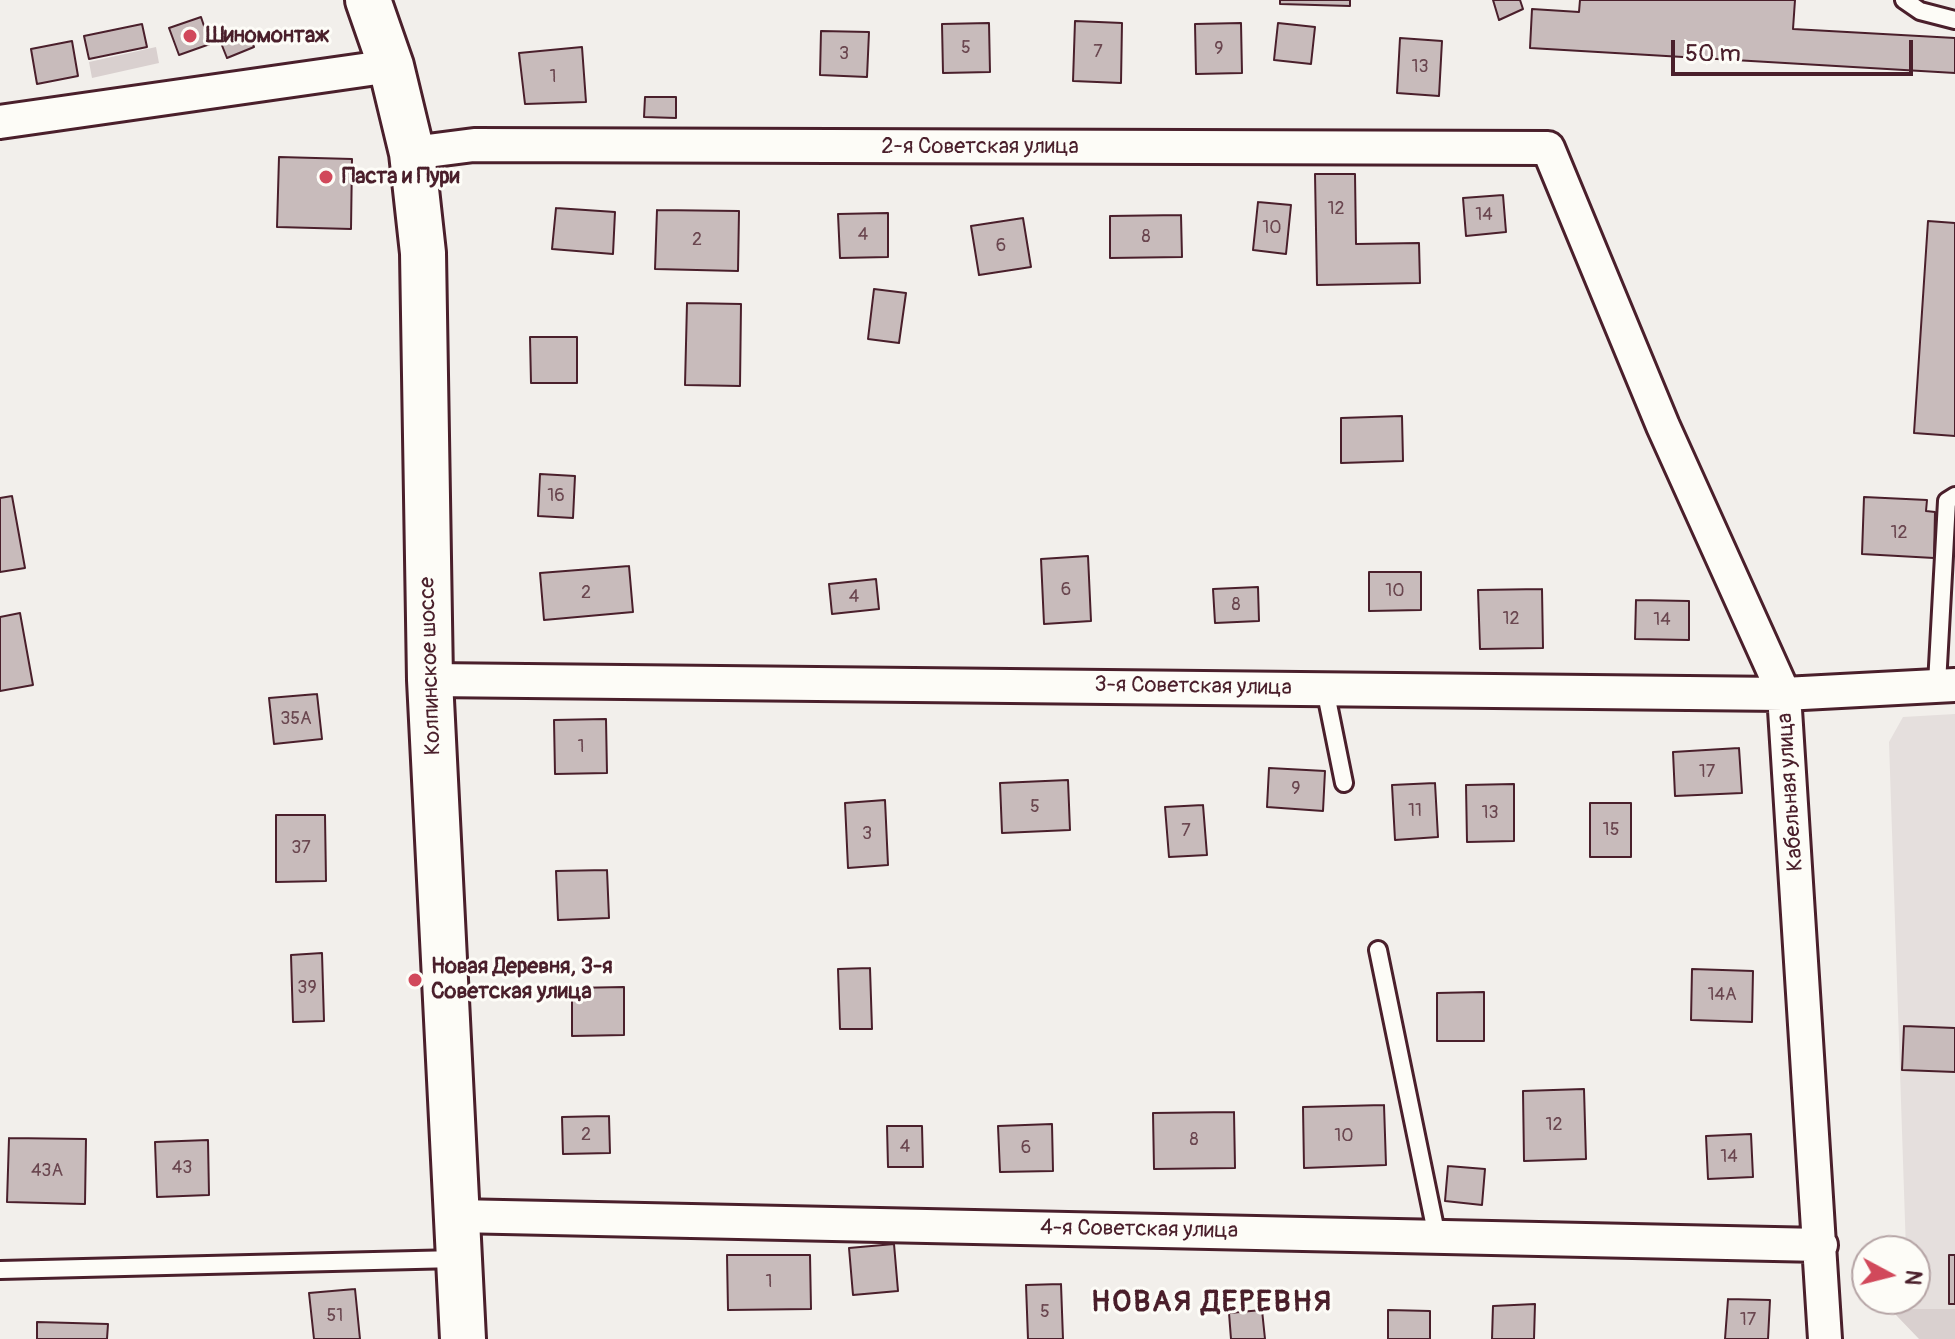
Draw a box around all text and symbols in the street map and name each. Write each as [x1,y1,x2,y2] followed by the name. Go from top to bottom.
[206,23,329,49] place label: Шиномонтаж
[1675,24,1917,74] scale bar
[181,27,199,45] marker: Шиномонтаж
[961,37,971,59] house number: 5
[1214,38,1224,60] house number: 9
[1685,39,1741,68] text: 50 m
[1093,41,1103,63] house number: 7
[839,43,849,65] house number: 3
[1411,56,1429,78] house number: 13
[549,66,557,88] house number: 1
[881,134,1079,160] street label: 2-я Советская улица
[342,164,460,190] place label: Паста и Пури
[317,168,335,186] marker: Паста и Пури
[1327,198,1345,220] house number: 12
[1475,204,1493,226] house number: 14
[1262,217,1282,239] house number: 10
[858,224,868,246] house number: 4
[1141,226,1151,248] house number: 8
[692,229,702,251] house number: 2
[996,235,1006,257] house number: 6
[547,485,565,507] house number: 16
[1890,522,1908,544] house number: 12
[415,576,447,756] street label: Колпинское шоссе
[1061,579,1071,601] house number: 6
[1385,580,1405,602] house number: 10
[581,582,591,604] house number: 2
[849,586,859,608] house number: 4
[1231,594,1241,616] house number: 8
[1502,608,1520,630] house number: 12
[1653,609,1671,631] house number: 14
[1094,672,1292,702] street label: 3-я Советская улица
[280,708,312,730] house number: 35А
[1772,712,1810,872] street label: Кабельная улица
[577,736,585,758] house number: 1
[1699,761,1715,783] house number: 17
[1291,778,1301,800] house number: 9
[1030,796,1040,818] house number: 5
[1408,800,1422,822] house number: 11
[1481,802,1499,824] house number: 13
[1603,819,1619,841] house number: 15
[1181,820,1191,842] house number: 7
[862,823,872,845] house number: 3
[291,837,311,859] house number: 37
[431,954,613,1006] place label: Новая Деревня, 3-я Советская улица
[406,971,424,989] marker: Новая Деревня, 3-я Советская улица
[297,977,317,999] house number: 39
[1707,984,1737,1006] house number: 14А
[1545,1114,1563,1136] house number: 12
[581,1124,591,1146] house number: 2
[1334,1125,1354,1147] house number: 10
[1189,1129,1199,1151] house number: 8
[900,1136,910,1158] house number: 4
[1021,1137,1031,1159] house number: 6
[1720,1146,1738,1168] house number: 14
[172,1157,192,1179] house number: 43
[31,1160,63,1182] house number: 43А
[1040,1215,1238,1245] street label: 4-я Советская улица
[1851,1235,1931,1315] north arrow
[1898,1269,1928,1287] text: N
[765,1271,773,1293] house number: 1
[1091,1285,1333,1321] district label: НОВАЯ ДЕРЕВНЯ
[1040,1301,1050,1323] house number: 5
[327,1305,343,1327] house number: 51
[1740,1309,1756,1331] house number: 17

